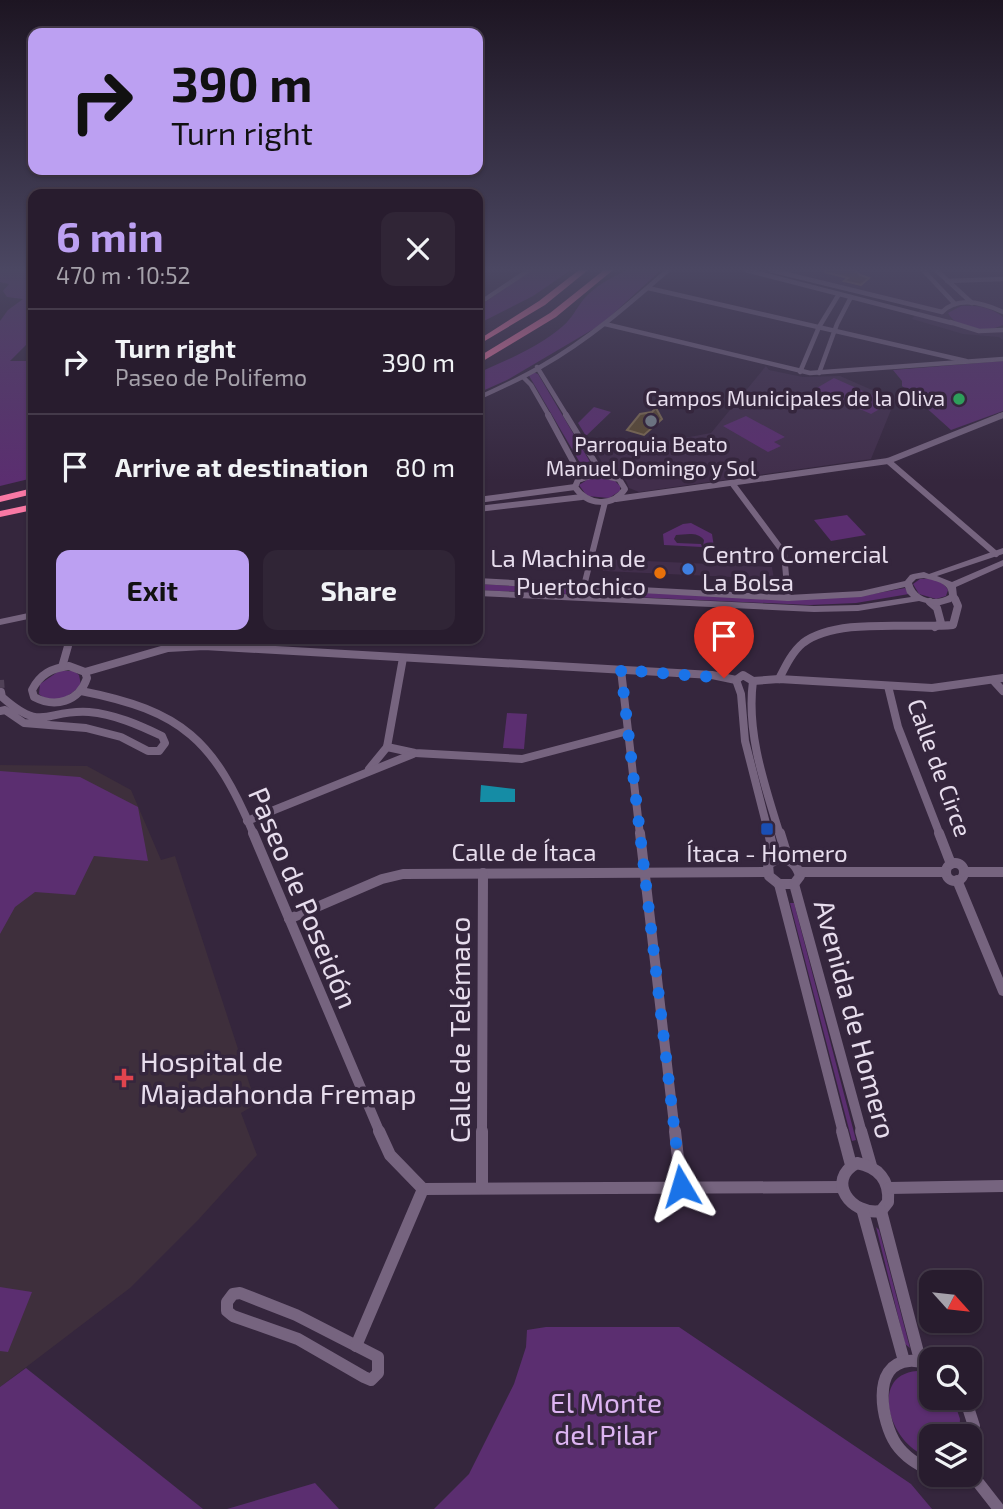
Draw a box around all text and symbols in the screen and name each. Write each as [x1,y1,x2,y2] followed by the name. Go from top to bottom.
[171,53,312,112] text: 390 m
[56,56,147,147] icon: right
[171,113,313,151] text: Turn right
[56,210,164,260] text: 6 min
[381,212,455,286] button: close
[56,261,190,289] text: 470 m · 10:52
[115,332,236,363] text: Turn right
[56,343,94,381] icon: right
[381,346,455,377] text: 390 m
[115,363,307,391] text: Paseo de Polifemo
[645,385,945,410] place label: Campos Municipales de la Oliva
[951,391,967,407] marker: Campos Municipales de la Oliva
[643,413,659,429] marker: Parroquia Beato Manuel Domingo y Sol
[546,431,757,480] place label: Parroquia Beato Manuel Domingo y Sol
[56,448,94,486] icon: arrive
[115,451,368,482] text: Arrive at destination
[395,451,455,482] text: 80 m
[702,539,888,596] place label: Centro Comercial La Bolsa
[490,543,646,600] place label: La Machina de Puertochico
[56,550,249,630] button: Exit
[263,550,455,630] button: Share
[680,561,696,577] marker: Centro Comercial La Bolsa
[652,565,668,581] marker: La Machina de Puertochico
[694,606,754,678] pin
[705,617,743,655] icon: arrive
[902,695,979,840] street label: Calle de Circe
[242,782,366,1013] street label: Paseo de Poseidón
[759,821,775,837] marker: Ítaca - Homero
[452,837,596,866] street label: Calle de Ítaca
[686,838,848,867] place label: Ítaca - Homero
[808,896,904,1142] street label: Avenida de Homero
[442,917,476,1143] street label: Calle de Telémaco
[140,1044,416,1110] place label: Hospital de Majadahonda Fremap
[114,1068,134,1088] marker: Hospital de Majadahonda Fremap
[644,1149,718,1223] position arrow
[919,1270,982,1334] north arrow
[919,1270,982,1487] map controls
[919,1347,982,1410] button: search
[550,1385,662,1451] park label: El Monte del Pilar
[919,1424,982,1487] button: layers

